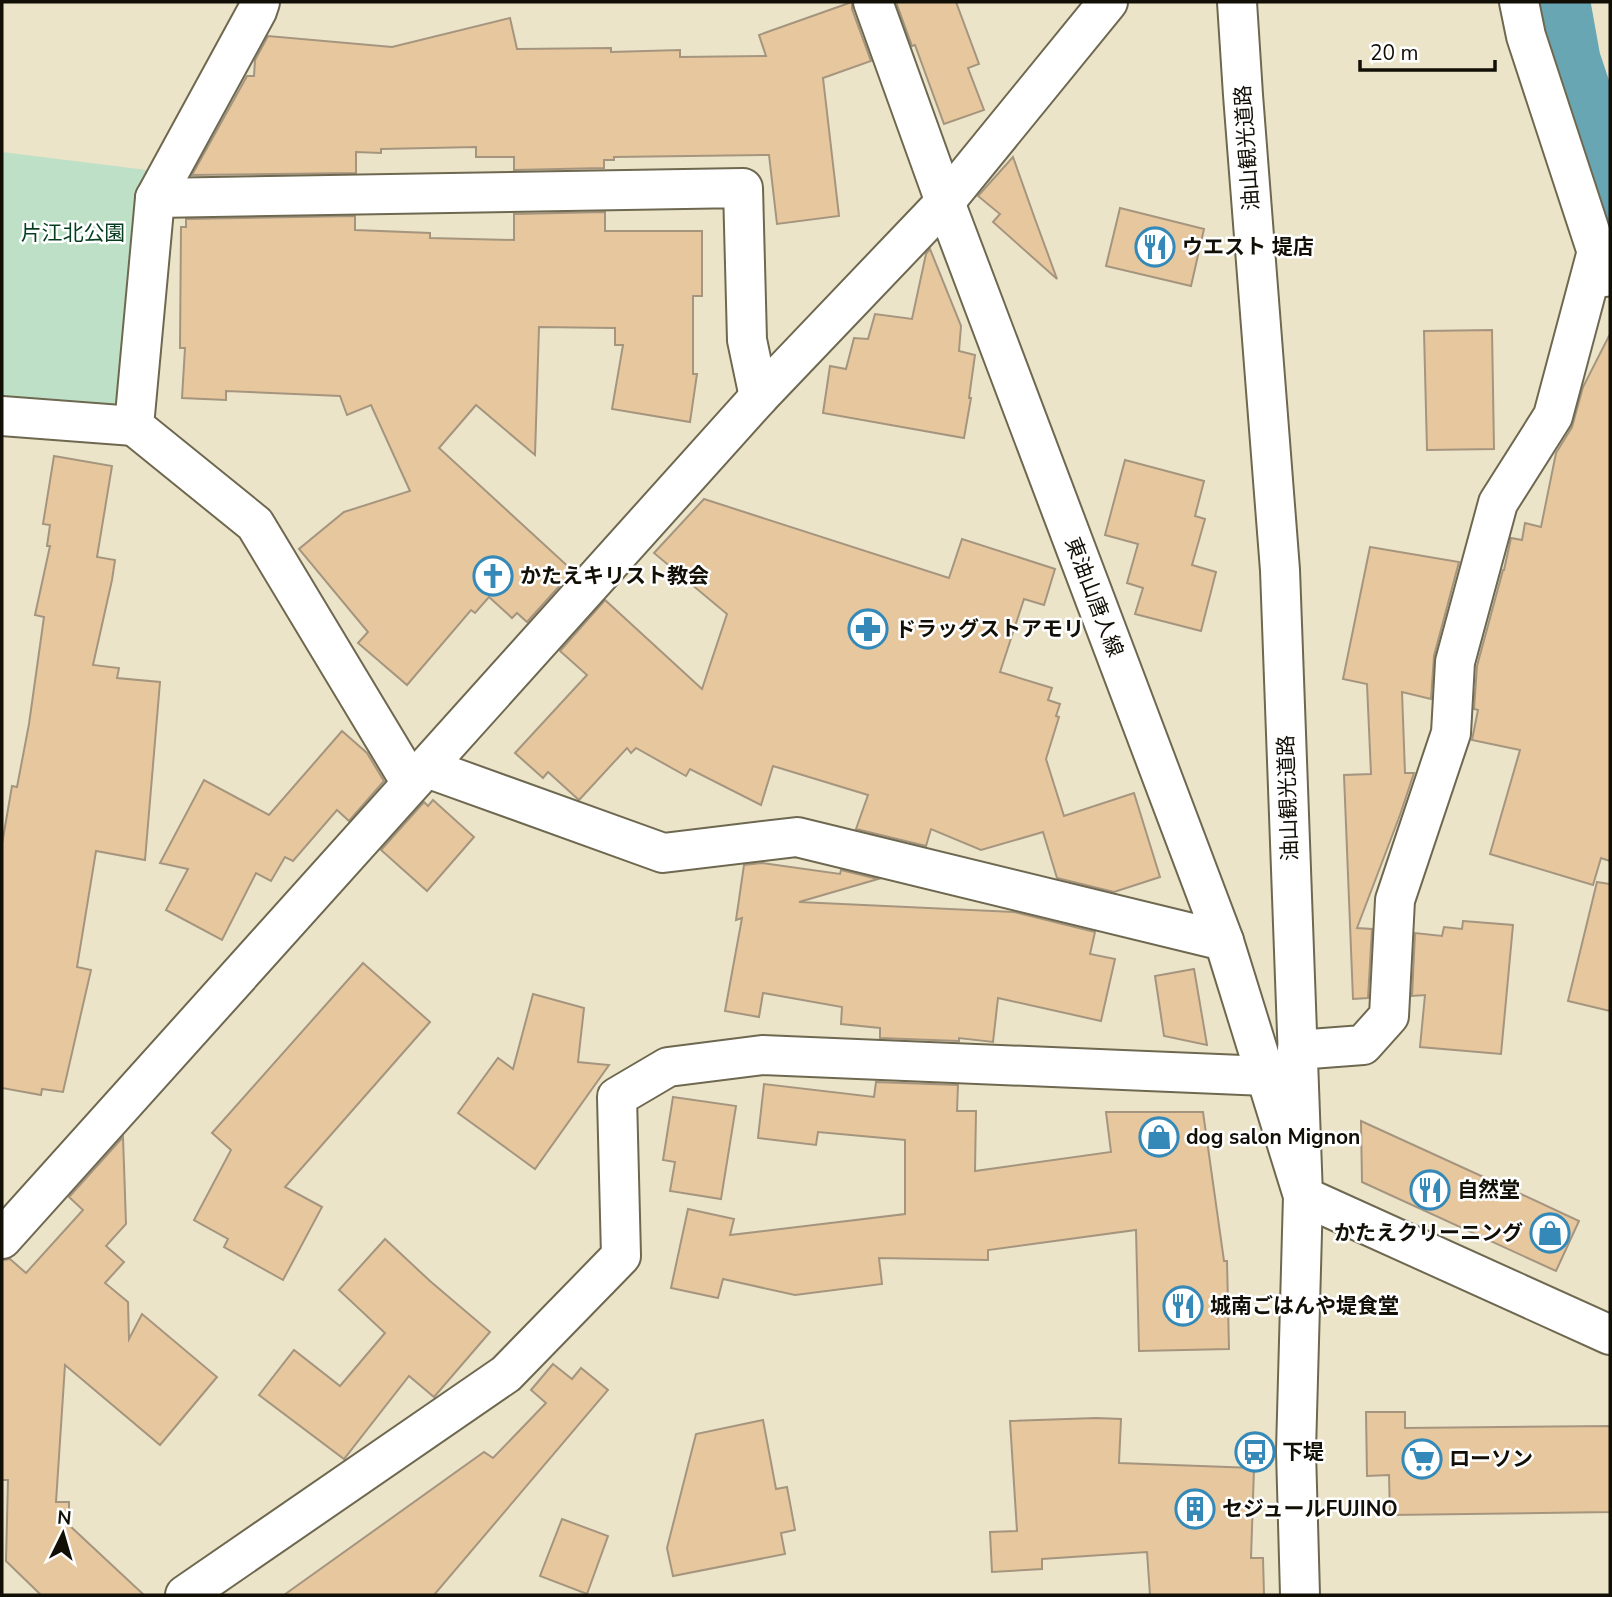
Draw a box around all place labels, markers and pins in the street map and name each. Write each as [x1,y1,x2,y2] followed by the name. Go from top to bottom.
[1134,226,1176,268] restaurant icon: ウエスト 堤店
[1182,233,1314,261] place label: ウエスト 堤店
[472,555,514,597] church icon: かたえキリスト教会
[520,562,709,590] place label: かたえキリスト教会
[847,608,889,650] pharmacy icon: ドラッグストアモリ
[895,615,1084,643] place label: ドラッグストアモリ
[1138,1116,1180,1158] shop icon: dog salon Mignon
[1186,1123,1360,1151] place label: dog salon Mignon
[1409,1169,1451,1211] restaurant icon: 自然堂
[1457,1176,1520,1204] place label: 自然堂
[1529,1212,1571,1254] shop icon: かたえクリーニング
[1334,1219,1523,1247] place label: かたえクリーニング
[1162,1285,1204,1327] restaurant icon: 城南ごはんや堤食堂
[1210,1292,1399,1320] place label: 城南ごはんや堤食堂
[1234,1431,1276,1473] bus stop icon: 下堤
[1282,1438,1324,1466] place label: 下堤
[1401,1438,1443,1480] supermarket icon: ローソン
[1449,1445,1533,1473] place label: ローソン
[1174,1488,1216,1530] building icon: セジュールFUJINO
[1222,1495,1398,1523] place label: セジュールFUJINO

